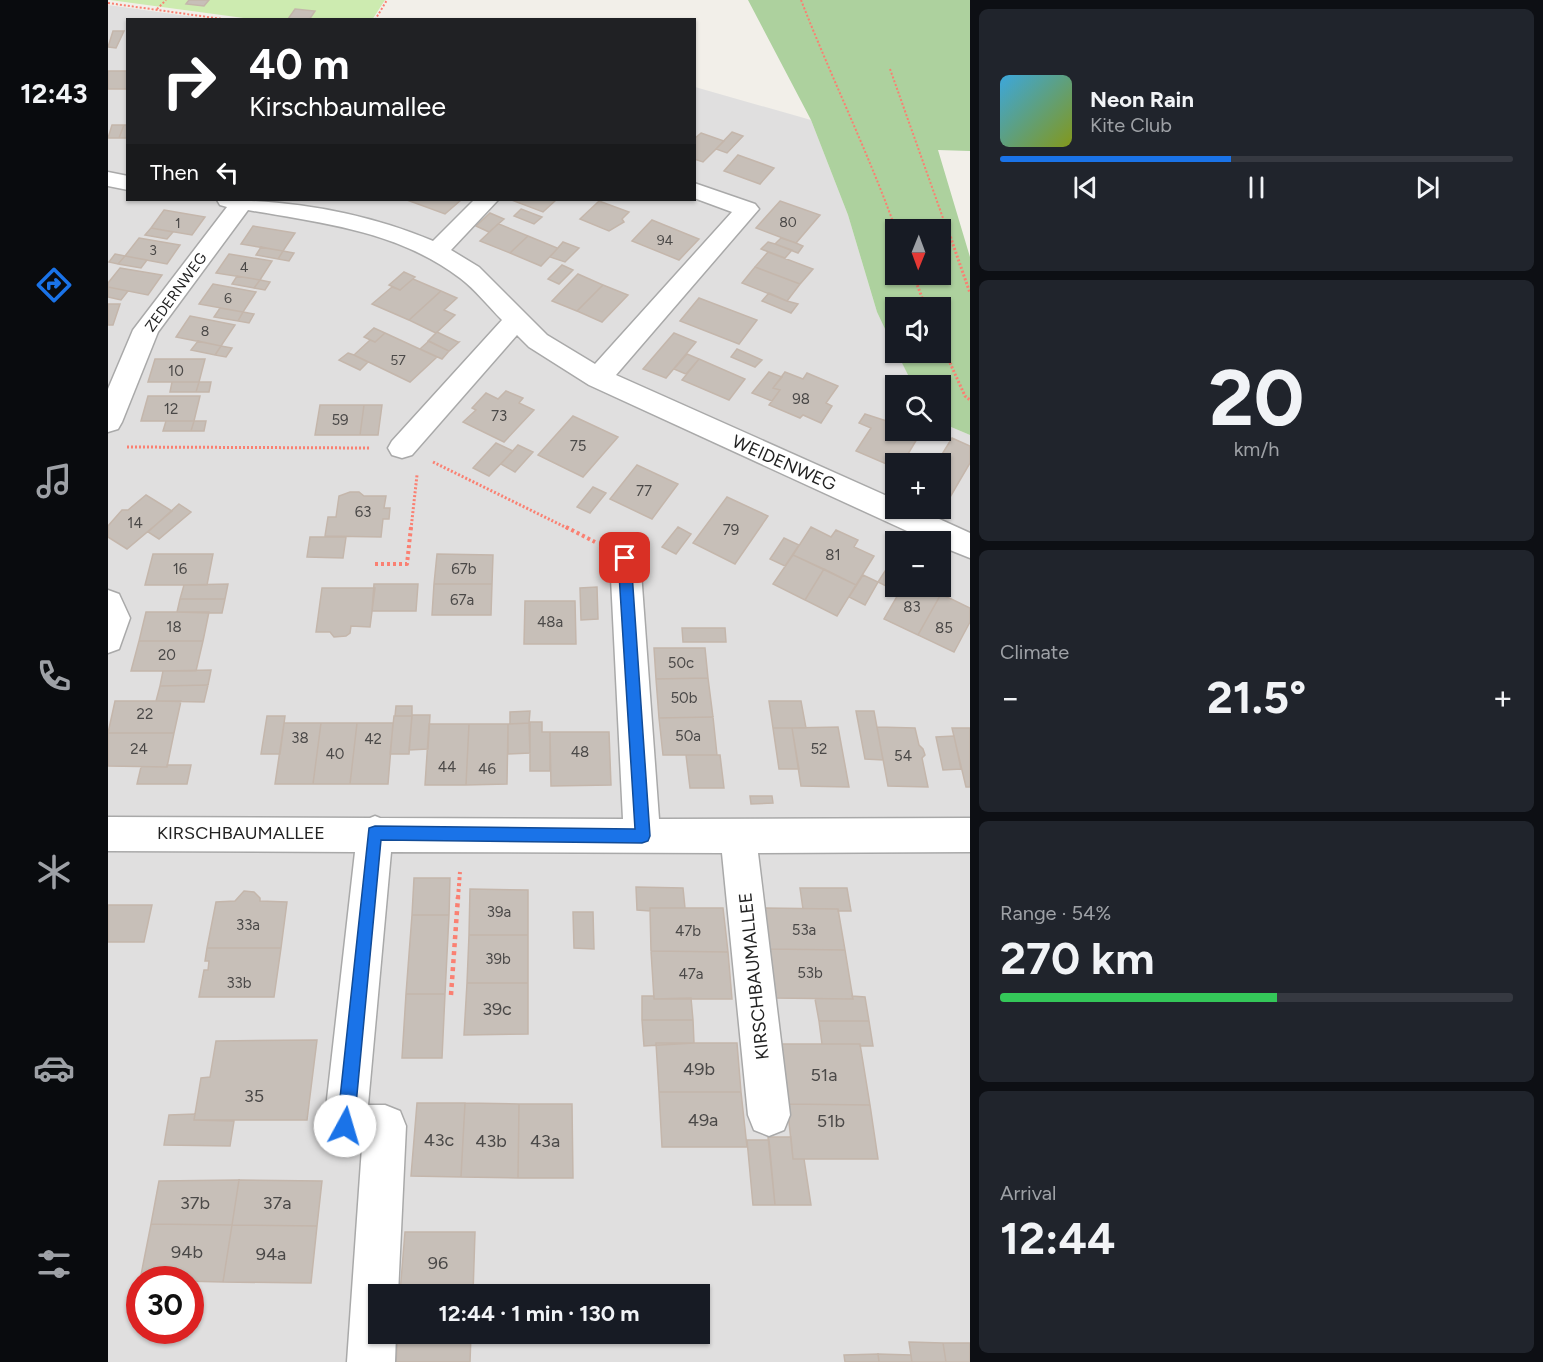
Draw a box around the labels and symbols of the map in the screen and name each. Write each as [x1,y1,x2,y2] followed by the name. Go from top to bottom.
[779,214,797,231] house number: 80
[175,215,181,232] house number: 1
[885,219,951,285] north arrow
[657,232,674,249] house number: 94
[149,242,157,259] house number: 3
[141,249,211,335] street label: ZEDERNWEG
[240,259,249,276] house number: 4
[224,290,232,307] house number: 6
[201,323,209,340] house number: 8
[390,352,406,369] house number: 57
[168,362,184,380] house number: 10
[792,390,810,408] house number: 98
[164,400,178,418] house number: 12
[491,407,507,425] house number: 73
[331,411,349,429] house number: 59
[729,430,840,496] street label: WEIDENWEG
[570,437,586,455] house number: 75
[636,482,652,500] house number: 77
[355,503,371,521] house number: 63
[127,514,143,532] house number: 14
[723,521,739,539] house number: 79
[599,532,650,583] pin
[825,546,841,564] house number: 81
[173,560,188,578] house number: 16
[451,560,477,578] house number: 67b
[450,591,474,609] house number: 67a
[903,598,921,616] house number: 83
[537,613,563,631] house number: 48a
[166,618,182,636] house number: 18
[935,619,953,637] house number: 85
[158,646,176,664] house number: 20
[668,654,694,672] house number: 50c
[670,689,698,707] house number: 50b
[137,705,153,723] house number: 22
[675,727,701,745] house number: 50a
[291,729,309,747] house number: 38
[364,730,382,748] house number: 42
[130,740,148,758] house number: 24
[810,740,828,758] house number: 52
[571,743,589,761] house number: 48
[326,745,344,763] house number: 40
[894,747,912,765] house number: 54
[438,758,456,776] house number: 44
[478,760,496,778] house number: 46
[157,822,325,844] street label: KIRSCHBAUMALLEE
[734,891,774,1061] street label: KIRSCHBAUMALLEE
[487,903,511,921] house number: 39a
[236,916,260,934] house number: 33a
[792,921,816,939] house number: 53a
[675,922,701,940] house number: 47b
[485,950,511,968] house number: 39b
[797,964,823,982] house number: 53b
[678,965,704,983] house number: 47a
[226,974,252,992] house number: 33b
[482,998,512,1020] house number: 39c
[683,1058,715,1080] house number: 49b
[811,1064,837,1086] house number: 51a
[244,1085,264,1107] house number: 35
[313,1094,377,1158] position arrow
[688,1109,718,1131] house number: 49a
[817,1110,845,1132] house number: 51b
[424,1129,455,1151] house number: 43c
[475,1130,507,1152] house number: 43b
[530,1130,560,1152] house number: 43a
[180,1192,210,1214] house number: 37b
[263,1192,291,1214] house number: 37a
[171,1241,203,1263] house number: 94b
[256,1243,286,1265] house number: 94a
[428,1252,448,1274] house number: 96
[126,1266,204,1344] speed limit sign: 30

